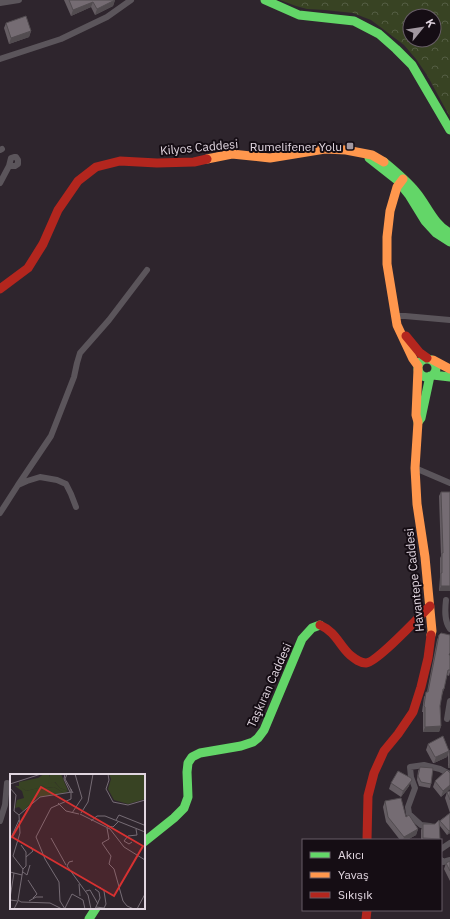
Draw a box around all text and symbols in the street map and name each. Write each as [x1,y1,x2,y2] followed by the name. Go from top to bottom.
[402,8,442,48] north arrow
[423,16,439,30] text: K
[159,136,239,158] street label: Kilyos Caddesi
[250,139,342,154] place label: Rumelifener Yolu
[345,141,355,151] marker: Rumelifener Yolu
[401,527,427,633] street label: Havantepe Caddesi
[244,640,294,730] street label: Taşkıran Caddesi
[10,774,145,909] inset map
[302,839,442,911] legend
[338,847,364,862] text: Akıcı
[338,867,369,882] text: Yavaş
[338,887,373,902] text: Sıkışık

